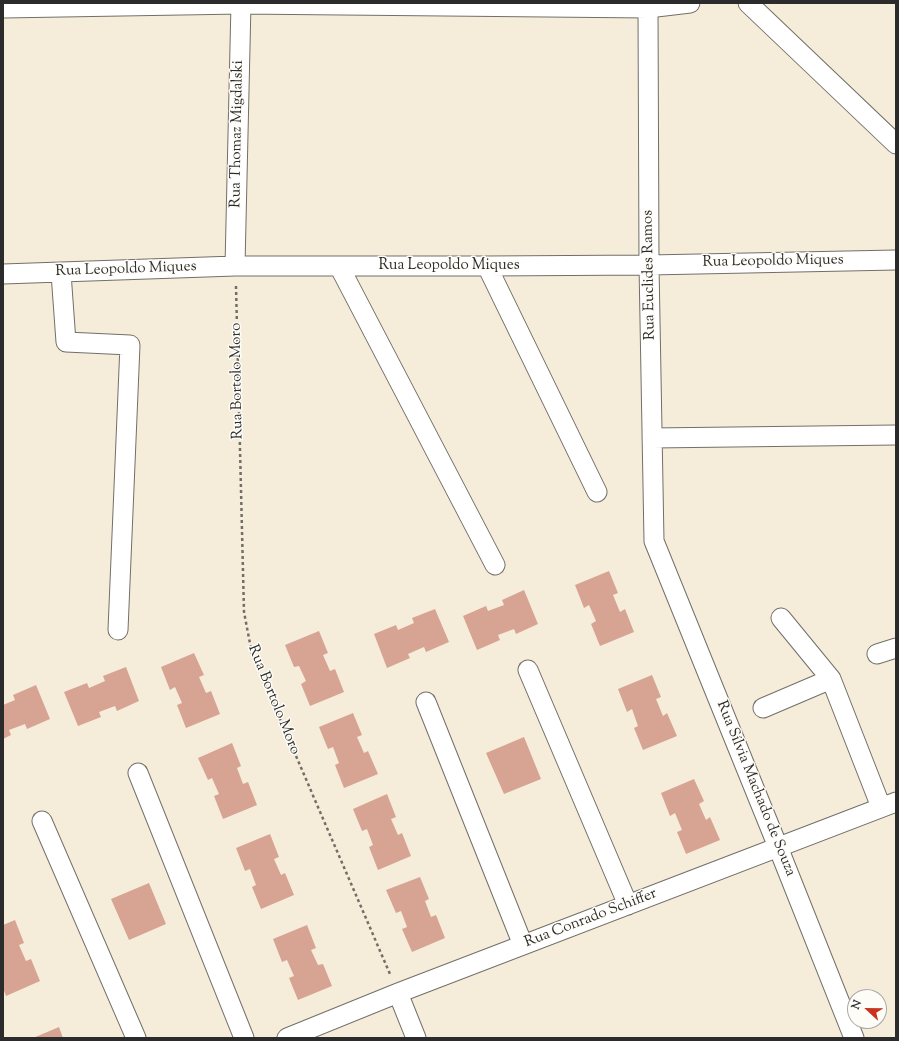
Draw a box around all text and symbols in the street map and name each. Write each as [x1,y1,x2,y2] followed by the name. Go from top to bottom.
[228,60,248,208] street label: Rua Thomaz Migdalski
[640,210,660,340] street label: Rua Euclides Ramos
[702,252,844,272] street label: Rua Leopoldo Miques
[378,257,520,275] street label: Rua Leopoldo Miques
[55,259,197,281] street label: Rua Leopoldo Miques
[228,323,248,439] street label: Rua Bortolo Moro
[243,643,303,757] street label: Rua Bortolo Moro
[711,699,799,879] street label: Rua Sílvia Machado de Souza
[522,886,660,952] street label: Rua Conrado Schiffer
[847,989,887,1029] north arrow
[848,998,866,1012] text: N

